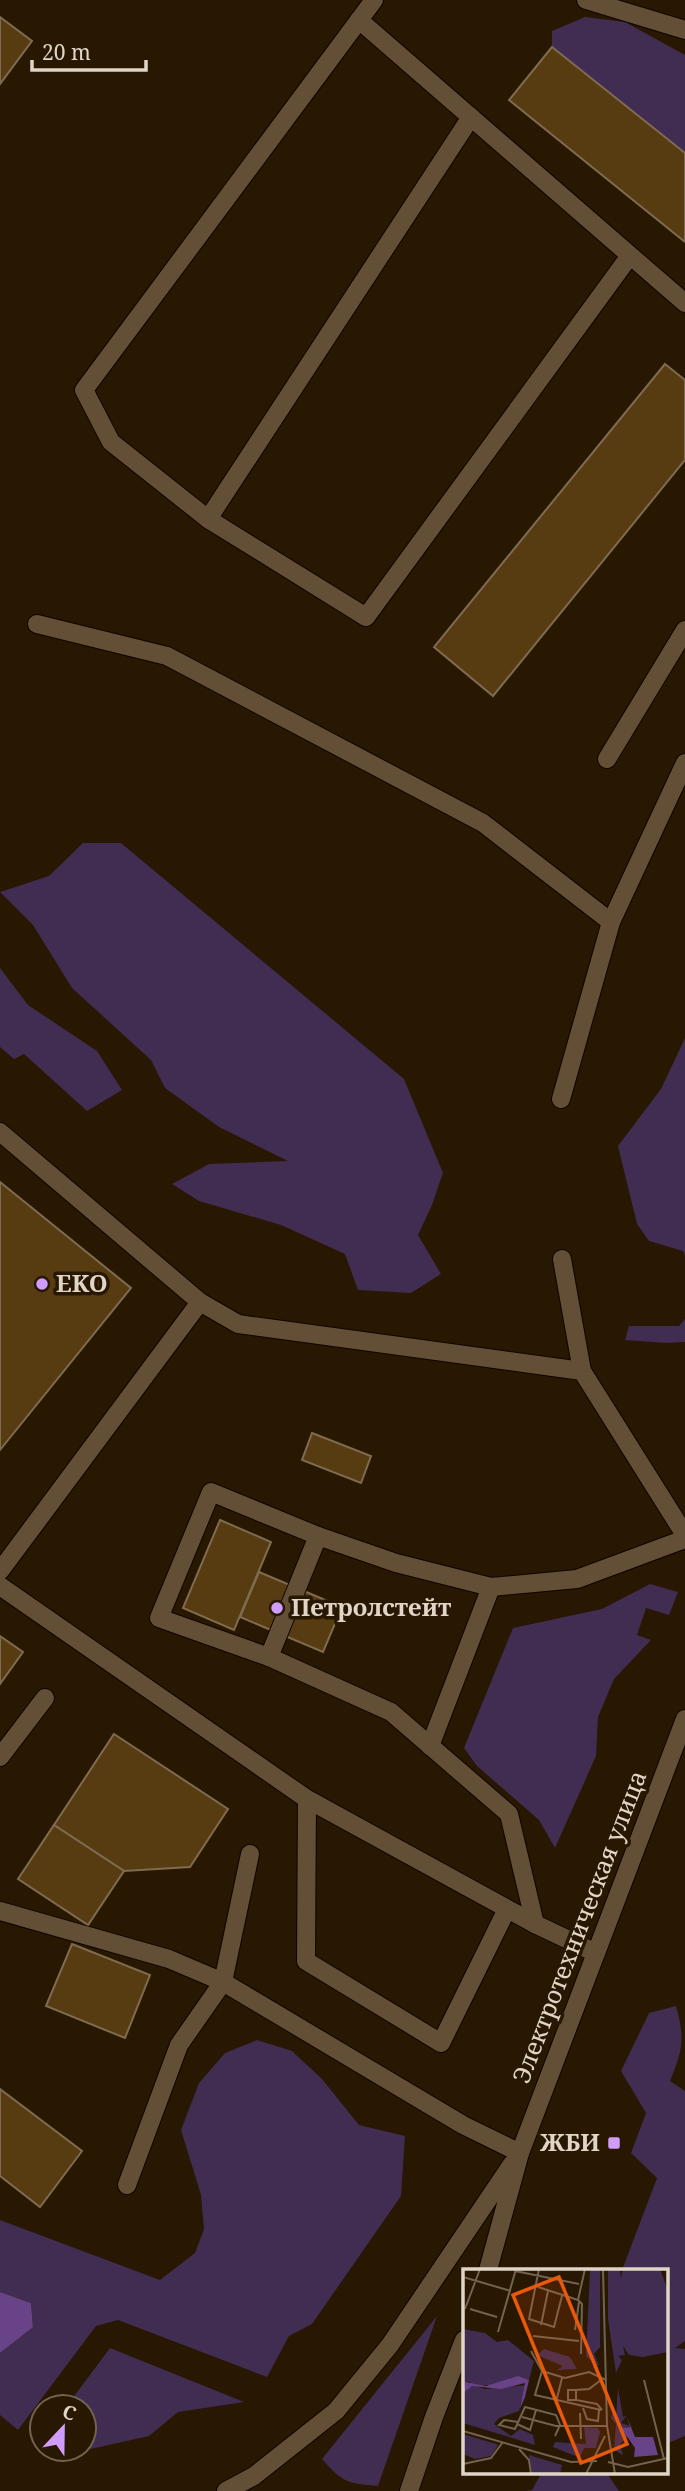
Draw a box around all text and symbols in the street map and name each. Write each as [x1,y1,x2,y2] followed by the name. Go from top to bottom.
[32,28,145,72] scale bar
[42,38,91,66] text: 20 m
[56,1266,108,1299] place label: EKO
[34,1276,50,1292] marker: EKO
[291,1590,451,1623] place label: Петролстейт
[269,1600,285,1616] marker: Петролстейт
[504,1766,654,2087] street label: Электротехническая улица
[540,2125,600,2158] place label: ЖБИ
[606,2135,622,2151] marker: ЖБИ
[463,2269,668,2474] inset map
[28,2393,98,2463] north arrow
[59,2398,80,2427] text: С

